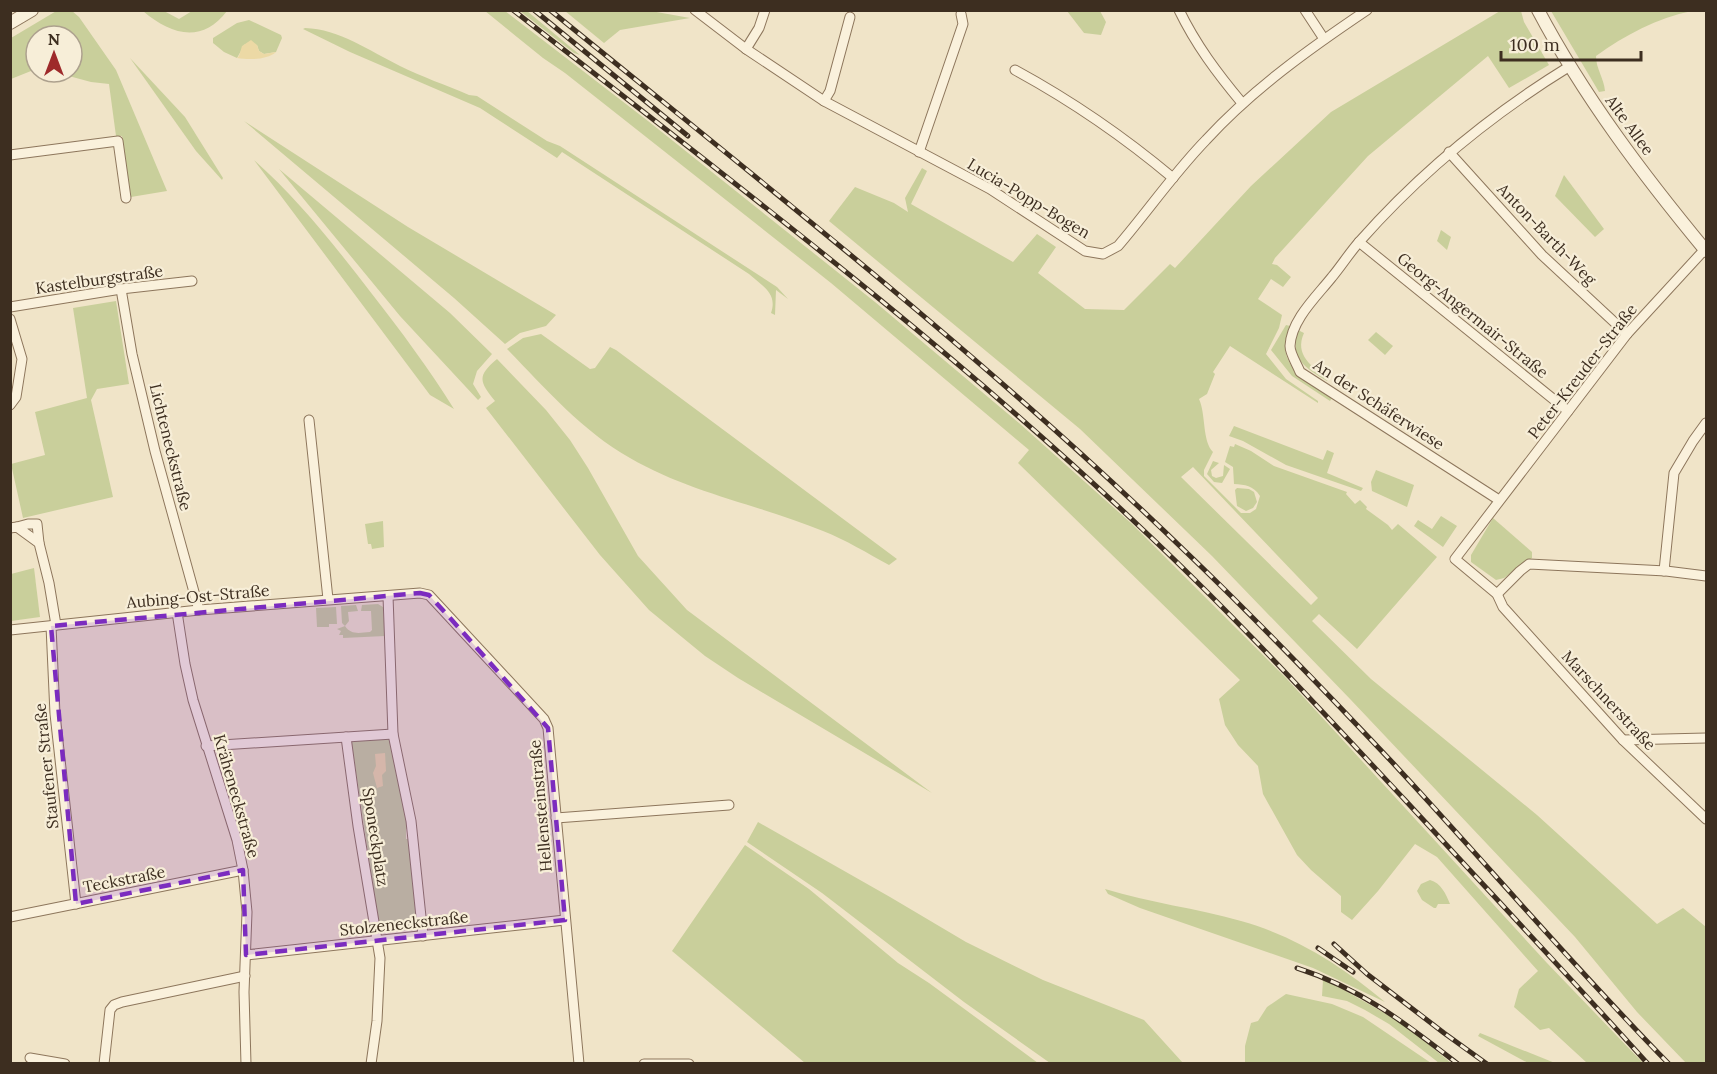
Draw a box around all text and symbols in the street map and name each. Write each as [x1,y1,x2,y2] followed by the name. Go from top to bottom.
[24,24,84,84] north arrow
[1501,24,1640,62] scale bar
[48,29,60,49] text: N
[1510,33,1560,56] text: 100 m
[1601,90,1659,159] street label: Alte Allee
[964,153,1094,243] street label: Lucia-Popp-Bogen
[1493,178,1601,290] street label: Anton-Barth-Weg
[1393,248,1553,382] street label: Georg-Angermair-Straße
[34,260,164,298] street label: Kastelburgstraße
[1523,299,1641,442] street label: Peter-Kreuder-Straße
[1309,354,1448,454] street label: An der Schäferwiese
[146,381,197,513] street label: Lichteneckstraße
[125,580,271,612] street label: Aubing-Ost-Straße
[1558,646,1660,754] street label: Marschnerstraße
[29,702,63,830] street label: Staufener Straße
[210,732,264,861] street label: Kräheneckstraße
[524,739,556,873] street label: Hellensteinstraße
[358,786,394,888] street label: Sponeckplatz
[81,861,167,897] street label: Teckstraße
[339,906,470,940] street label: Stolzeneckstraße

